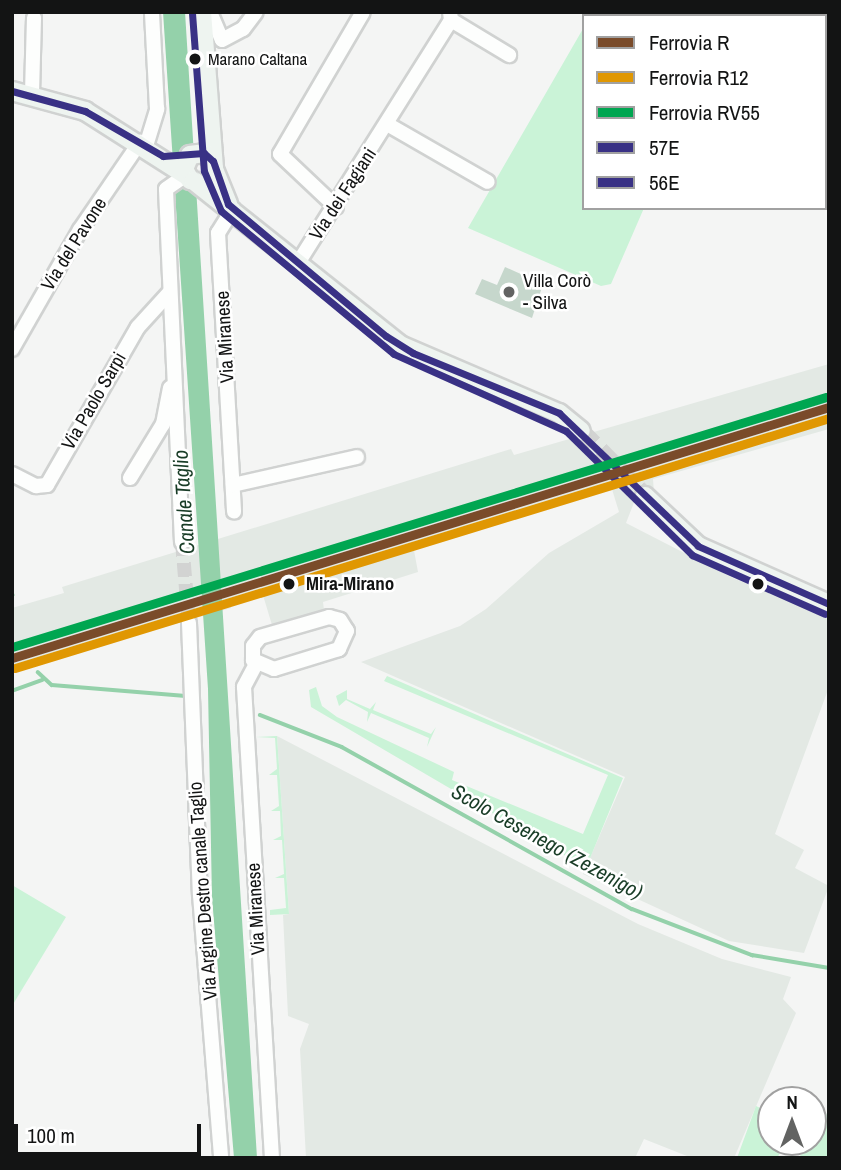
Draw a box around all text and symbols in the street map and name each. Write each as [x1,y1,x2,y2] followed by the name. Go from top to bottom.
[582,14,827,210] legend
[649,28,730,57] text: Ferrovia R
[208,49,307,69] place label: Marano Caltana
[188,52,202,66] marker: Marano Caltana
[649,63,749,92] text: Ferrovia R12
[649,98,760,127] text: Ferrovia RV55
[649,133,680,162] text: 57E
[305,144,381,244] street label: Via dei Fagiani
[649,168,680,197] text: 56E
[36,193,112,295] street label: Via del Pavone
[523,270,591,314] place label: Villa Corò - Silva
[501,284,517,300] marker: Villa Corò - Silva
[211,290,239,384] street label: Via Miranese
[57,348,131,454] street label: Via Paolo Sarpi
[168,449,200,555] water label: Canale Taglio
[278,573,300,595] marker: Mira-Mirano
[306,573,394,595] place label: Mira-Mirano
[751,577,765,591] unlabelled marker
[447,779,647,905] water label: Scolo Cesenego (Zezenigo)
[184,780,222,1002] street label: Via Argine Destro canale Taglio
[242,862,270,956] street label: Via Miranese
[757,1086,827,1156] north arrow
[786,1089,798,1115] text: N
[18,1110,205,1154] scale bar
[27,1121,75,1150] text: 100 m

